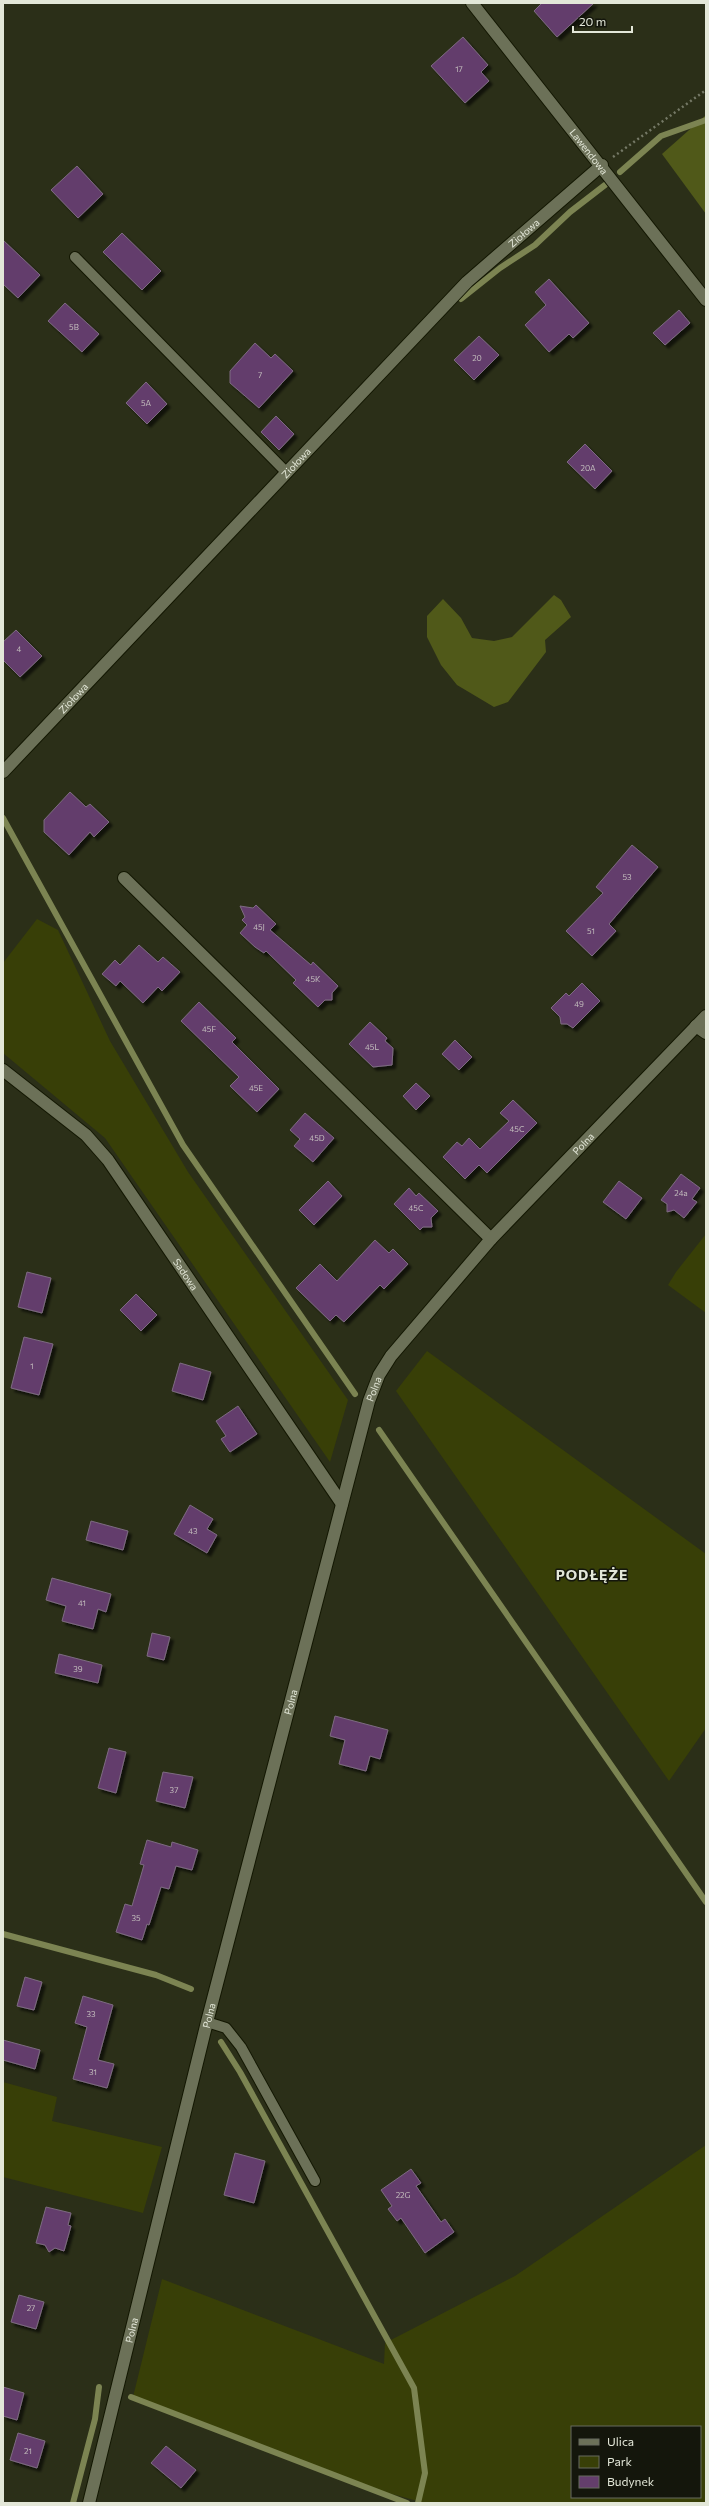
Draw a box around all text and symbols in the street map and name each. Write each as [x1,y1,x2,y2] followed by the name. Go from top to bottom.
[573,8,632,34] scale bar
[579,14,606,28] text: 20 m
[455,64,463,74] house number: 17
[567,126,611,177] street label: Lawendowa
[506,216,542,250] street label: Ziołowa
[69,322,79,332] house number: 5B
[472,353,482,363] house number: 20
[258,370,262,380] house number: 7
[141,398,151,408] house number: 5A
[279,445,313,480] street label: Ziołowa
[581,463,596,473] house number: 20A
[17,644,22,654] house number: 4
[56,680,90,716] street label: Ziołowa
[622,872,632,882] house number: 53
[253,922,265,932] house number: 45J
[587,926,595,936] house number: 51
[306,974,321,984] house number: 45K
[574,999,584,1009] house number: 49
[202,1024,216,1034] house number: 45F
[365,1042,379,1052] house number: 45L
[249,1083,263,1093] house number: 45E
[510,1124,525,1134] house number: 45C
[570,1130,596,1157] street label: Polna
[309,1133,325,1143] house number: 45D
[674,1188,688,1198] house number: 24a
[409,1203,424,1213] house number: 45C
[171,1256,201,1293] street label: Sadowa
[30,1361,34,1371] house number: 1
[363,1375,384,1403] street label: Polna
[188,1526,198,1536] house number: 43
[556,1566,628,1583] district label: PODŁĘŻE
[78,1598,86,1608] house number: 41
[73,1664,83,1674] house number: 39
[281,1688,300,1716] street label: Polna
[170,1785,178,1795] house number: 37
[131,1913,141,1923] house number: 35
[200,2002,218,2029] street label: Polna
[86,2009,96,2019] house number: 33
[89,2067,97,2077] house number: 31
[396,2190,410,2200] house number: 22G
[27,2303,35,2313] house number: 27
[123,2316,140,2344] street label: Polna
[571,2426,701,2498] legend
[607,2434,634,2448] text: Ulica
[24,2446,32,2456] house number: 21
[607,2454,633,2468] text: Park
[607,2474,655,2488] text: Budynek

